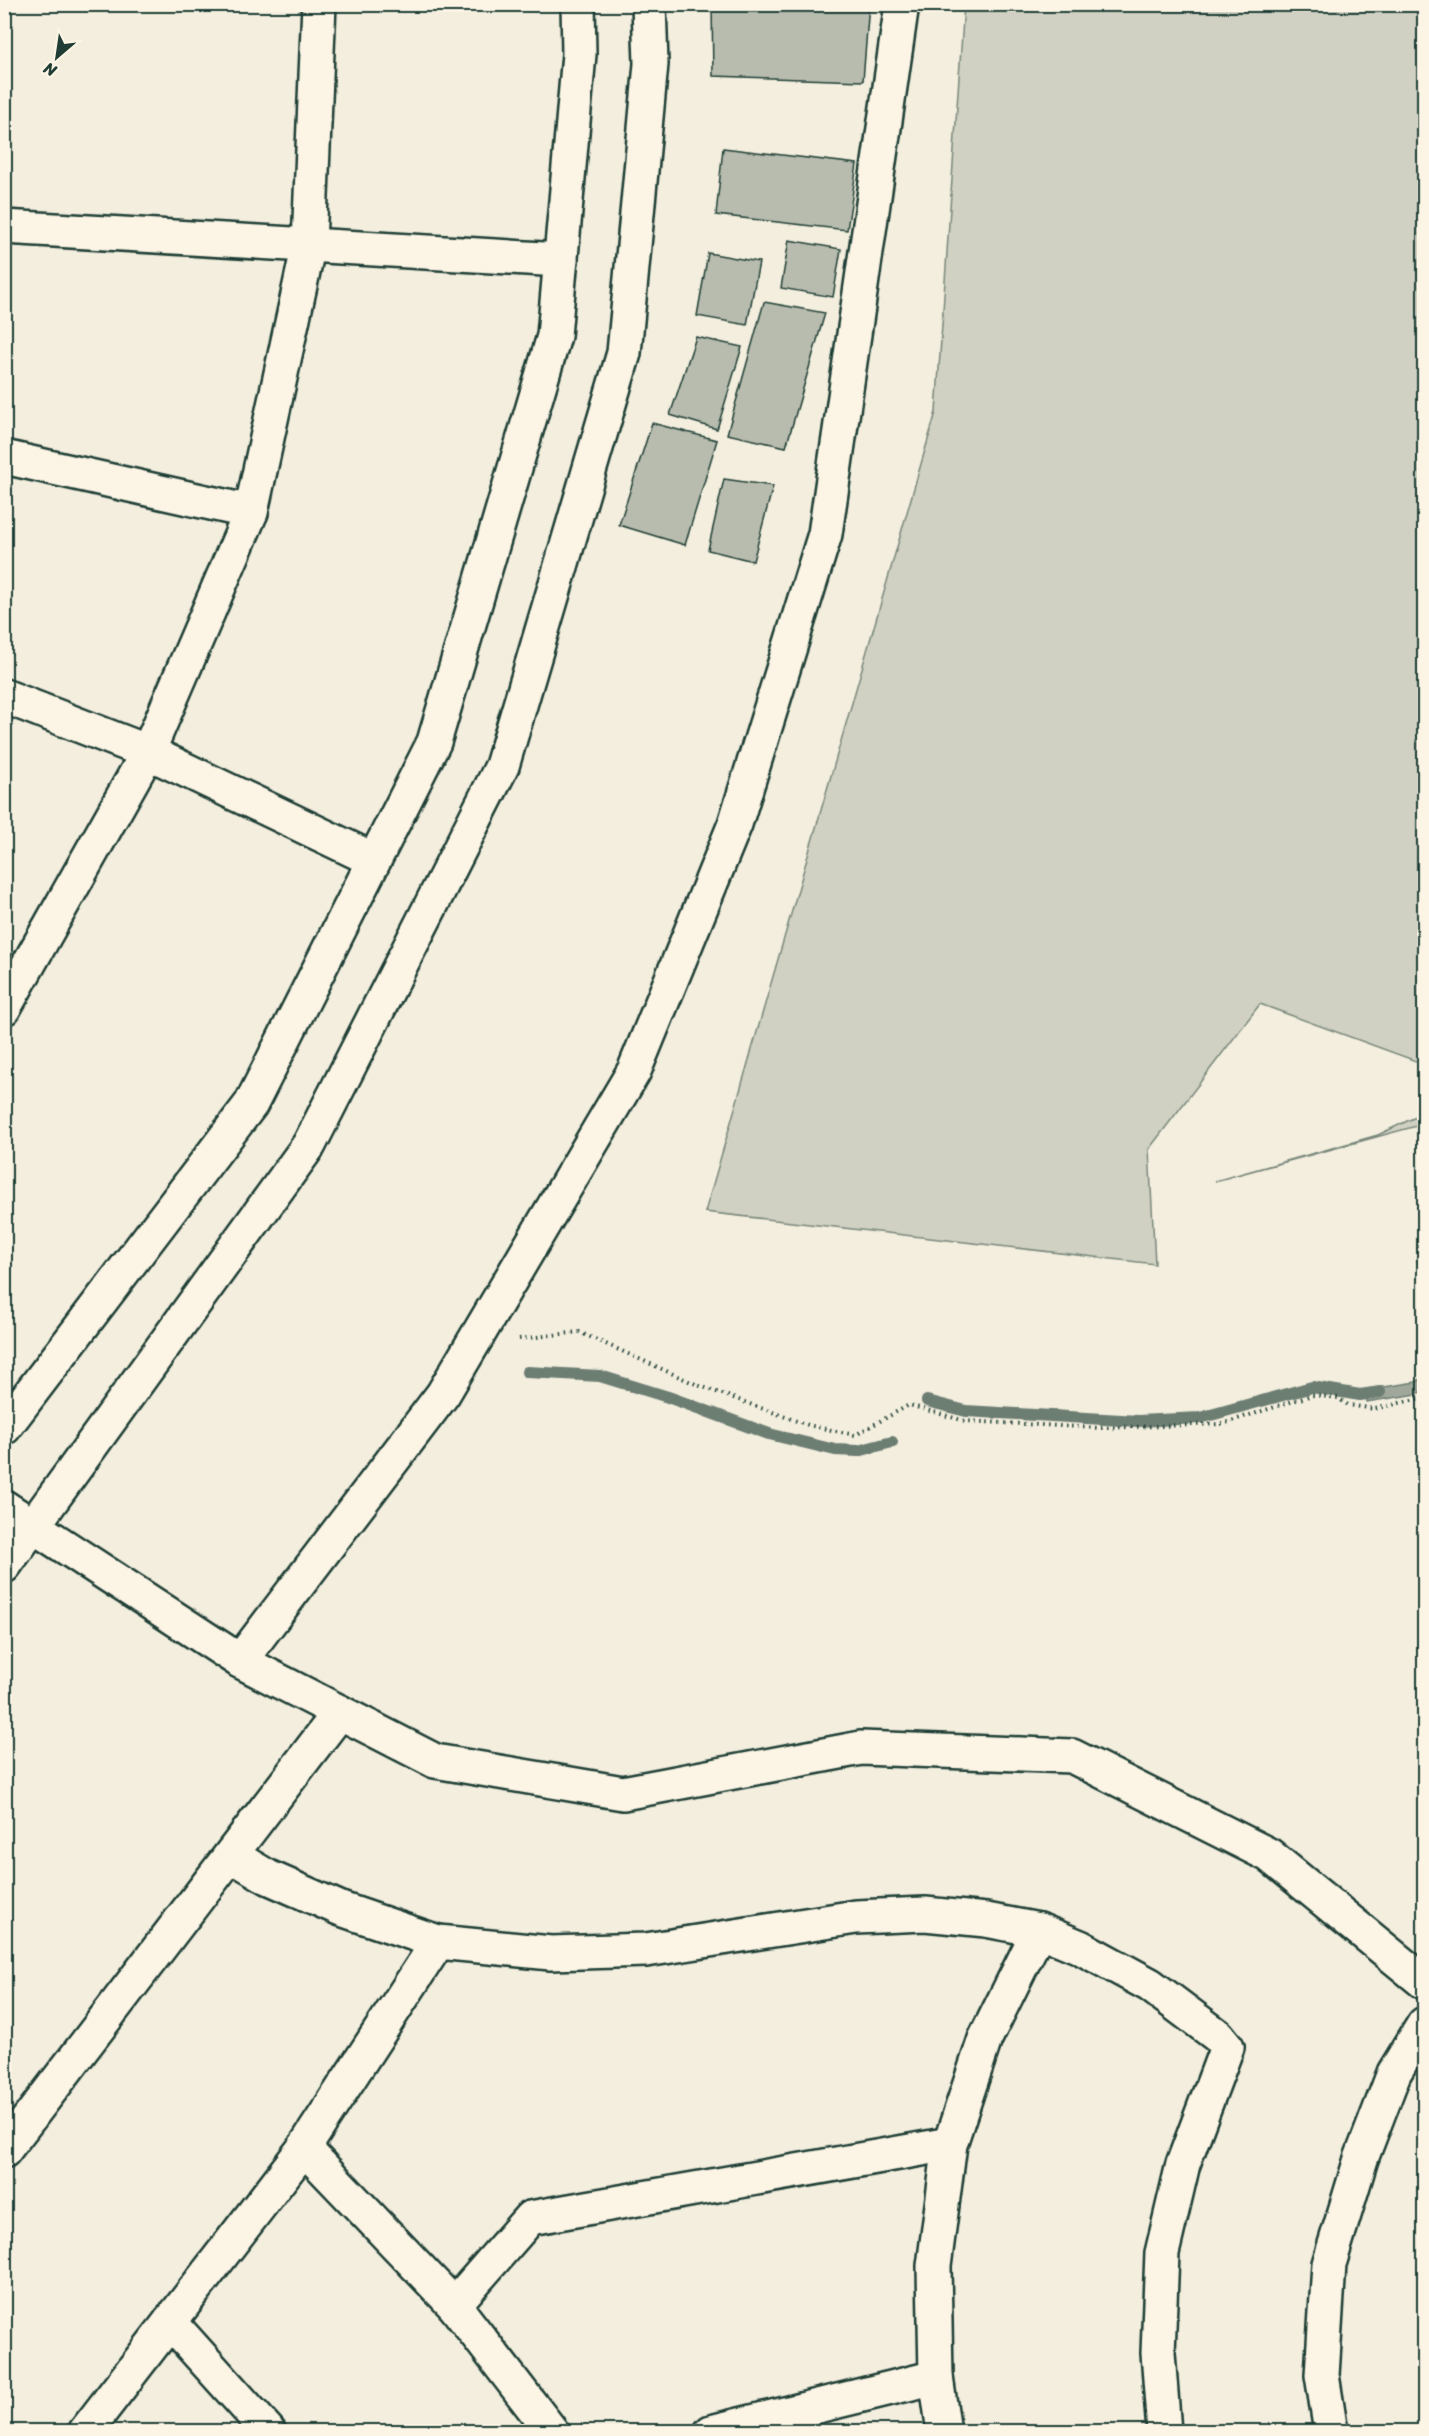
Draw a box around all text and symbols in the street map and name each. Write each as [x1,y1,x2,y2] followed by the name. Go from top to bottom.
[27,27,87,87] north arrow
[37,54,63,86] text: N

